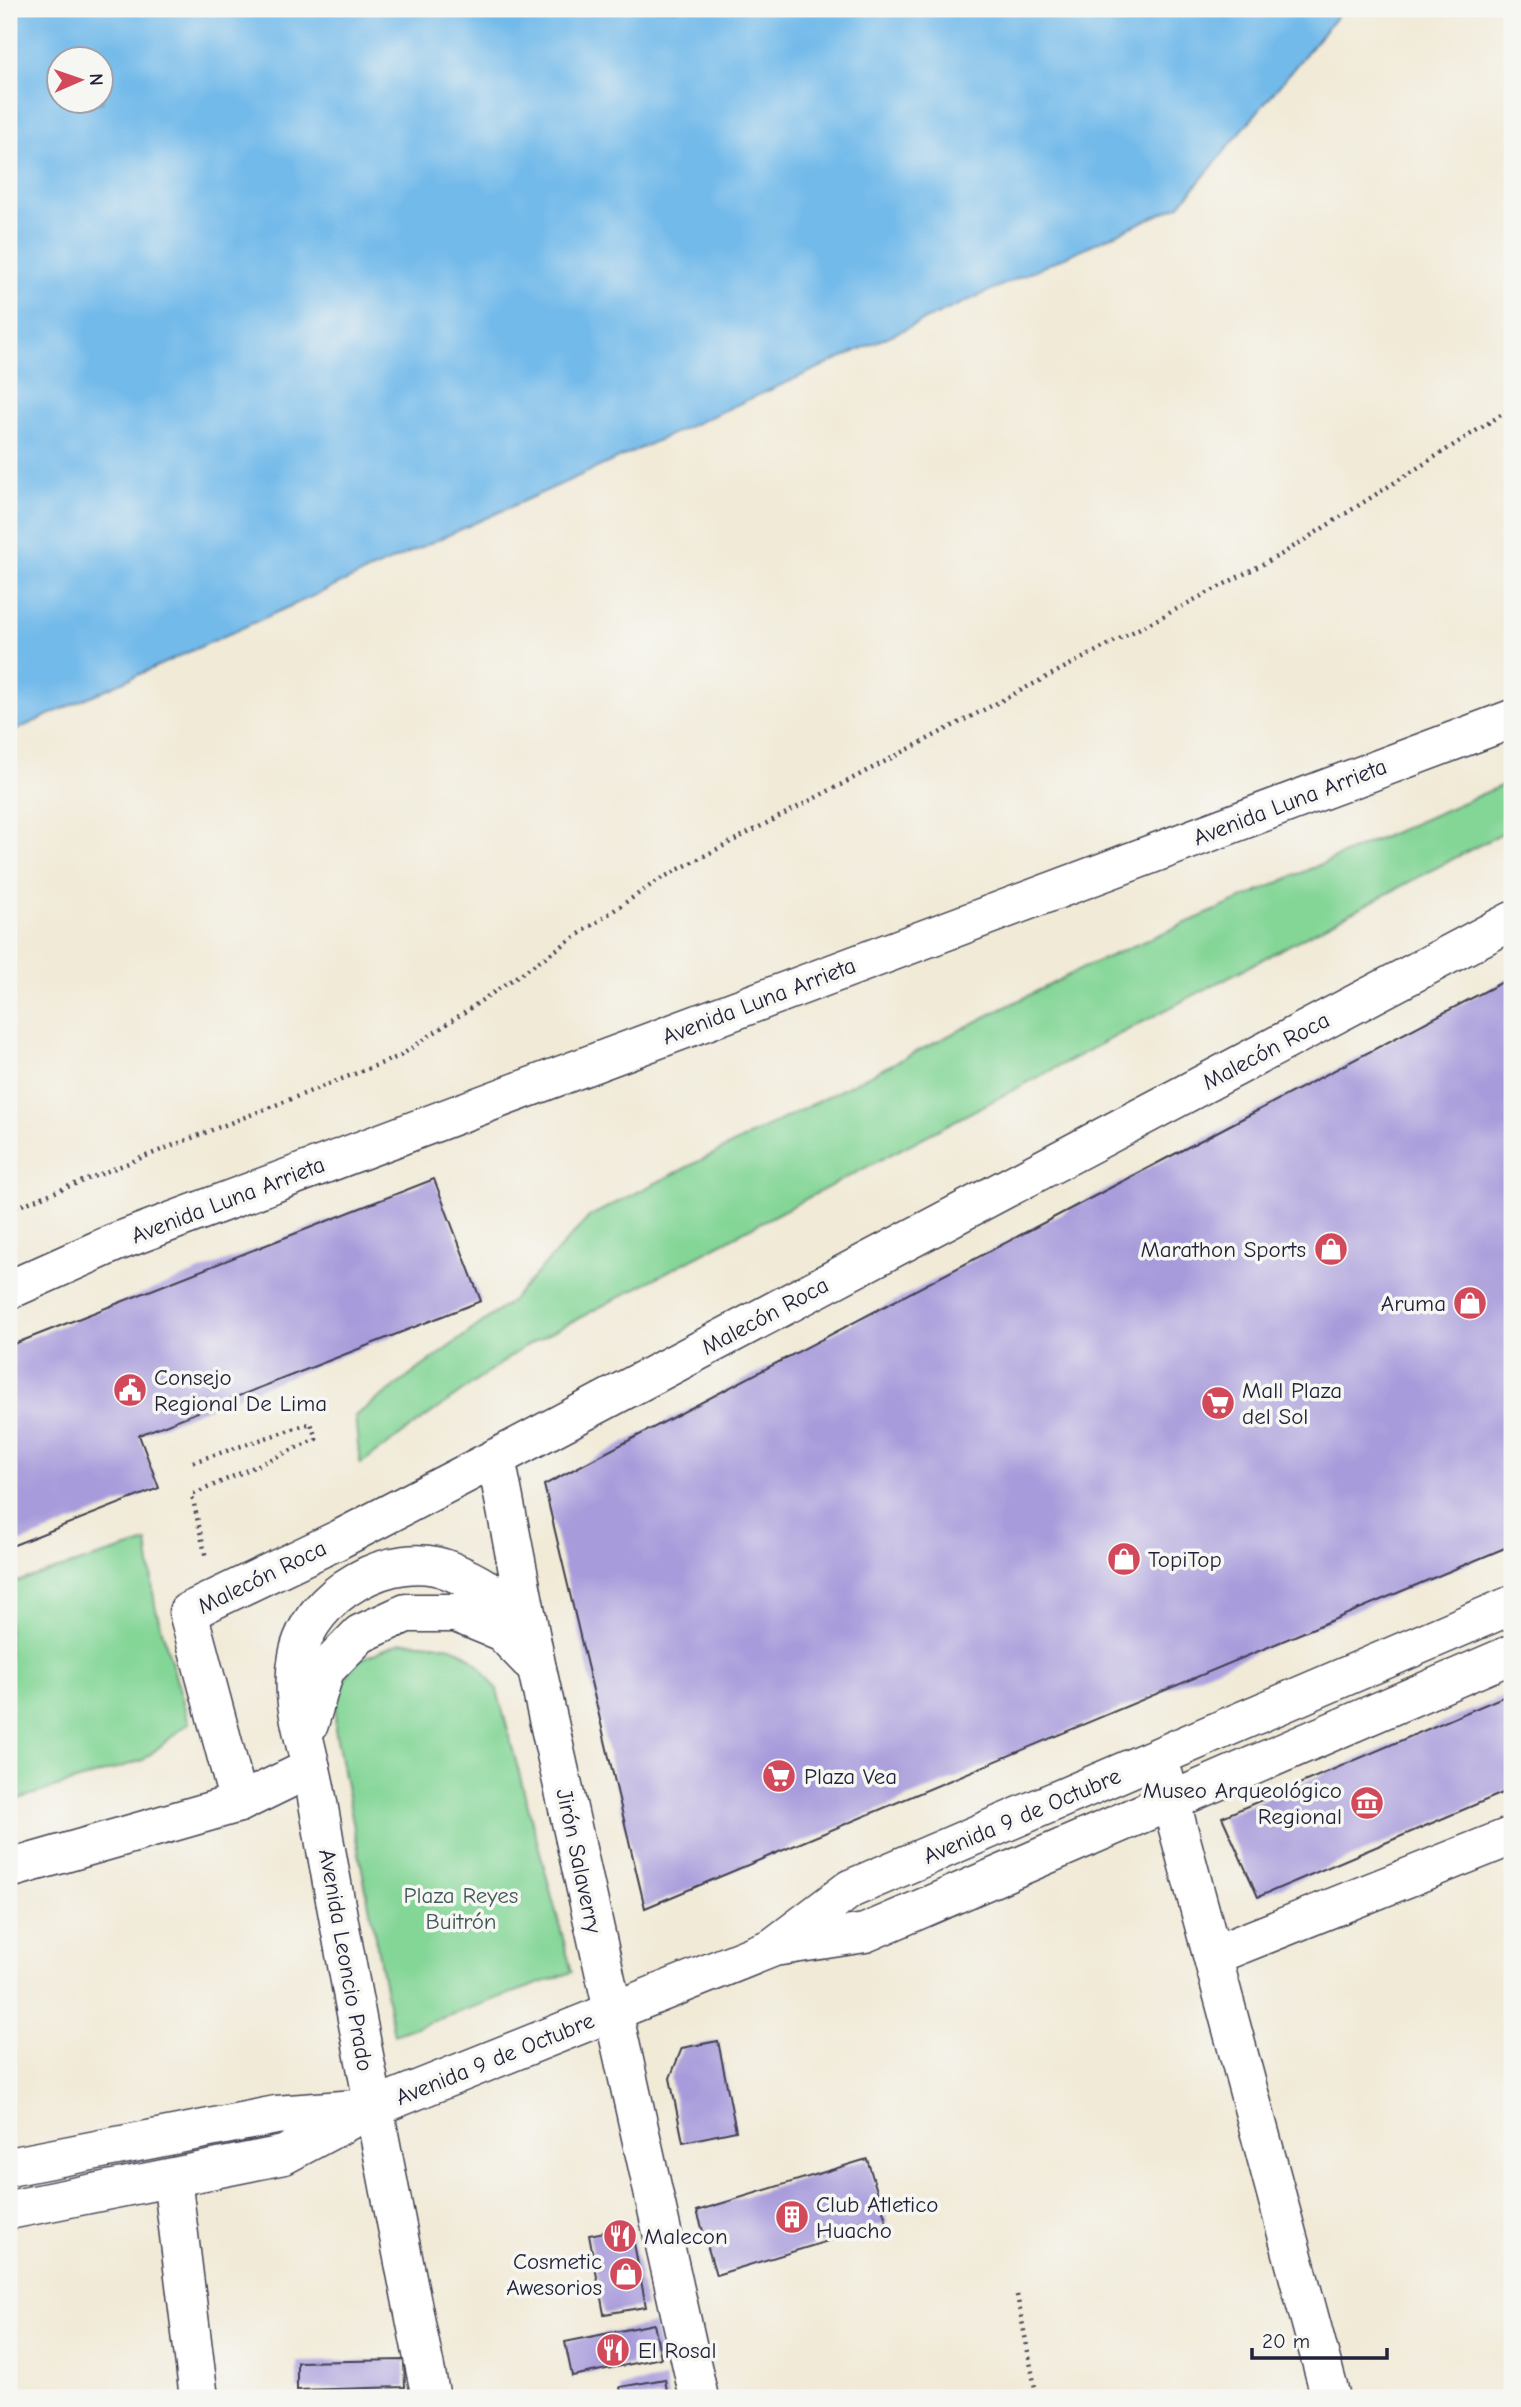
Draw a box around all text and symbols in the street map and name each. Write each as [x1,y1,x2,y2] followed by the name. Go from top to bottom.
[46,46,116,116] north arrow
[85,73,107,86] text: N
[1189,753,1391,851] street label: Avenida Luna Arrieta
[658,952,860,1050] street label: Avenida Luna Arrieta
[1198,1006,1334,1096] street label: Malecón Roca
[127,1151,329,1249] street label: Avenida Luna Arrieta
[1312,1230,1350,1268] shop icon: Marathon Sports
[1140,1236,1306,1263] place label: Marathon Sports
[697,1271,833,1361] street label: Malecón Roca
[1451,1284,1489,1322] shop icon: Aruma
[1381,1290,1446,1317] place label: Aruma
[154,1364,327,1417] place label: Consejo Regional De Lima
[111,1371,149,1409] public building icon: Consejo Regional De Lima
[1242,1377,1342,1430] place label: Mall Plaza del Sol
[1199,1384,1237,1422] supermarket icon: Mall Plaza del Sol
[193,1534,331,1620] street label: Malecón Roca
[1105,1540,1143,1578] shop icon: TopiTop
[1148,1546,1222,1573] place label: TopiTop
[760,1757,798,1795] supermarket icon: Plaza Vea
[919,1762,1125,1870] street label: Avenida 9 de Octubre
[804,1763,897,1790] place label: Plaza Vea
[1143,1777,1342,1830] place label: Museo Arqueológico Regional
[1348,1784,1386,1822] museum icon: Museo Arqueológico Regional
[550,1786,608,1937] street label: Jirón Salaverry
[313,1847,379,2073] street label: Avenida Leoncio Prado
[404,1882,518,1935] park label: Plaza Reyes Buitrón
[392,2007,598,2111] street label: Avenida 9 de Octubre
[816,2191,938,2244] place label: Club Atletico Huacho
[773,2198,811,2236] building icon: Club Atletico Huacho
[601,2217,639,2255] restaurant icon: Malecon
[644,2223,728,2250] place label: Malecon
[506,2248,602,2301] place label: Cosmetic Awesorios
[607,2255,645,2293] shop icon: Cosmetic Awesorios
[1252,2316,1386,2360] scale bar
[1262,2329,1310,2353] text: 20 m
[594,2331,632,2369] restaurant icon: El Rosal
[638,2337,716,2364] place label: El Rosal

